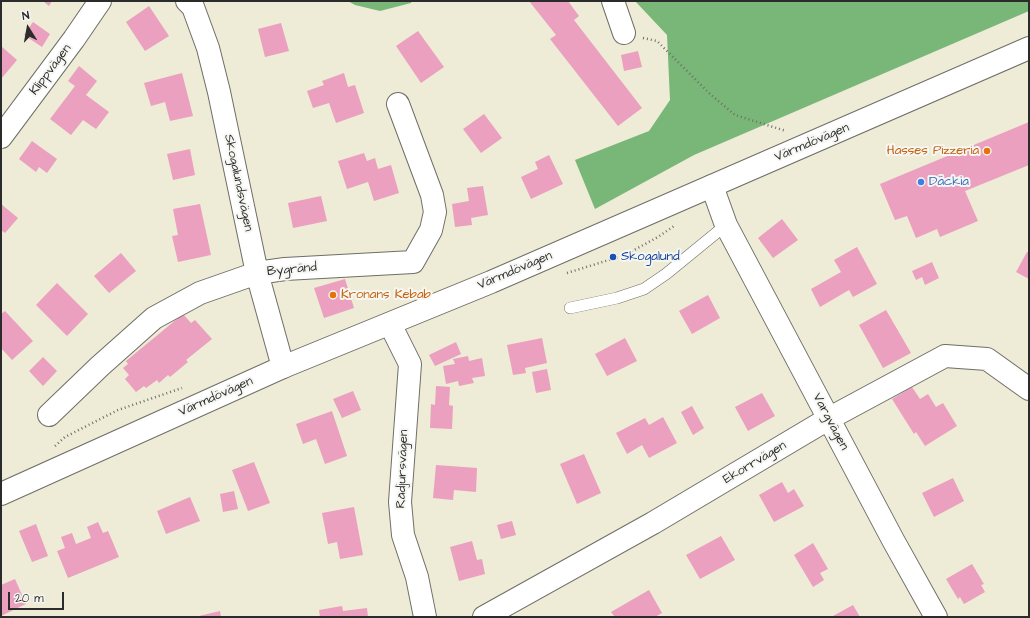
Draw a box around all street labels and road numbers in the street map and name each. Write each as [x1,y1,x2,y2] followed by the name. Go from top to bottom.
[27,41,75,99] street label: Klippvägen
[772,120,852,166] street label: Värmdövägen
[220,133,256,233] street label: Skogalundsvägen
[475,248,555,294] street label: Värmdövägen
[266,260,318,280] street label: Bygränd
[176,374,256,420] street label: Värmdövägen
[809,391,851,453] street label: Vargvägen
[394,429,412,509] street label: Rådjursvägen
[721,438,789,488] street label: Ekorrvägen

